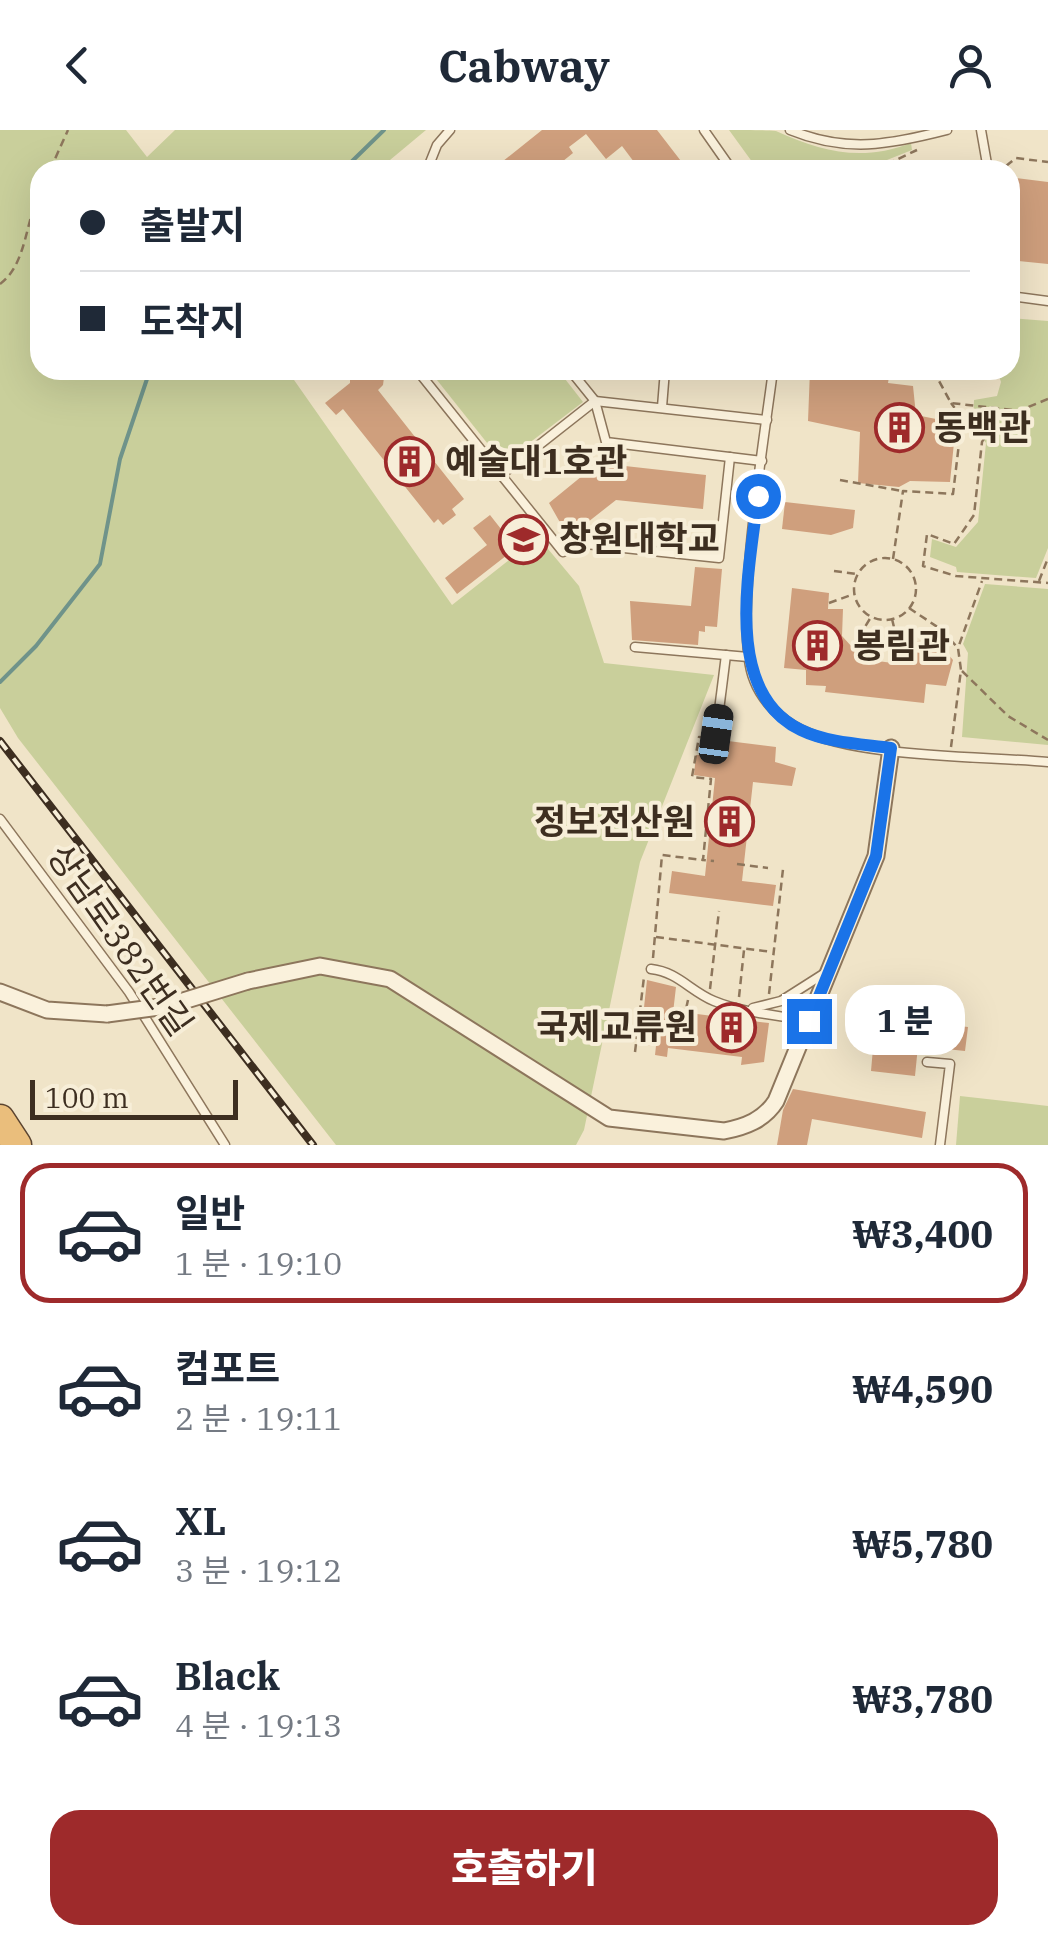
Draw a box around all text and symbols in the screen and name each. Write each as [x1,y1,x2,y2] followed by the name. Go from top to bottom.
[438,36,610,94] text: Cabway
[50,38,105,93] icon: back
[943,38,998,93] icon: person
[140,200,245,249] text: 출발지
[140,296,245,345] text: 도착지
[873,402,925,454] building icon: 동백관
[934,404,1031,450] place label: 동백관
[384,436,436,488] building icon: 예술대1호관
[445,438,627,484] place label: 예술대1호관
[736,474,781,519] route start
[498,513,550,565] school or university icon: 창원대학교
[559,515,720,561] place label: 창원대학교
[792,620,844,672] building icon: 봉림관
[853,622,950,668] place label: 봉림관
[697,702,735,766] car
[704,796,756,848] building icon: 정보전산원
[534,798,695,844] place label: 정보전산원
[38,834,204,1044] street label: 상남로382번길
[844,986,964,1056] callout: 1 분
[787,999,832,1044] route end
[877,999,933,1041] text: 1 분
[706,1001,758,1053] building icon: 국제교류원
[536,1003,697,1049] place label: 국제교류원
[30,1075,238,1120] scale bar
[45,1079,129,1116] text: 100 m
[55,1188,145,1278] icon: car
[175,1188,245,1237] text: 일반
[852,1209,993,1258] text: ₩3,400
[175,1242,342,1284] text: 1 분 · 19:10
[55,1343,145,1433] icon: car
[175,1343,280,1392] text: 컴포트
[852,1364,993,1413] text: ₩4,590
[175,1397,342,1439] text: 2 분 · 19:11
[175,1496,226,1545] text: XL
[55,1498,145,1588] icon: car
[852,1519,993,1568] text: ₩5,780
[175,1549,342,1591] text: 3 분 · 19:12
[175,1651,280,1700] text: Black
[55,1653,145,1743] icon: car
[852,1674,993,1723] text: ₩3,780
[175,1704,342,1746] text: 4 분 · 19:13
[50,1810,998,1925] button: 호출하기

